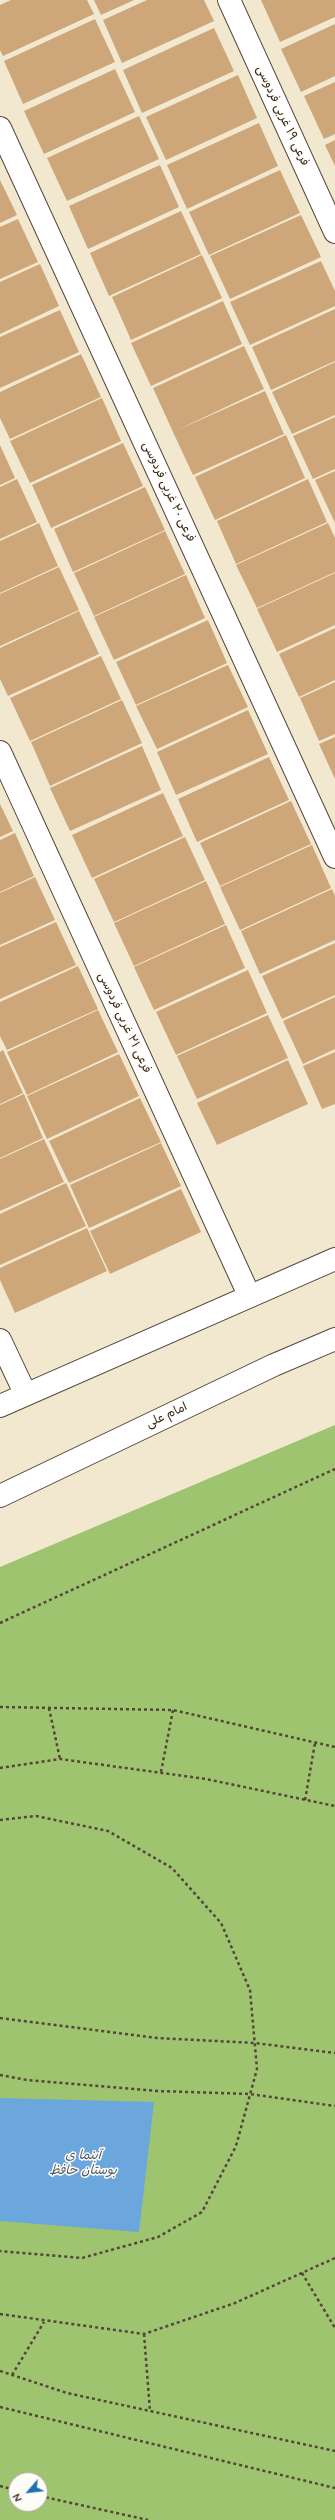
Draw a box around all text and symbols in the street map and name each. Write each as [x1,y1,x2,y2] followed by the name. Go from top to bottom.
[252,64,312,168] street label: فرعی ۱۹ غربی فردوسی
[138,440,198,544] street label: فرعی ۲۰ غربی فردوسی
[94,970,154,1076] street label: فرعی ۲۱ غربی فردوسی
[144,1400,190,1432] street label: امام علی
[49,2148,117,2179] water label: آبنما ی بوستان حافظ
[8,2472,48,2512] north arrow
[10,2491,26,2504] text: N

